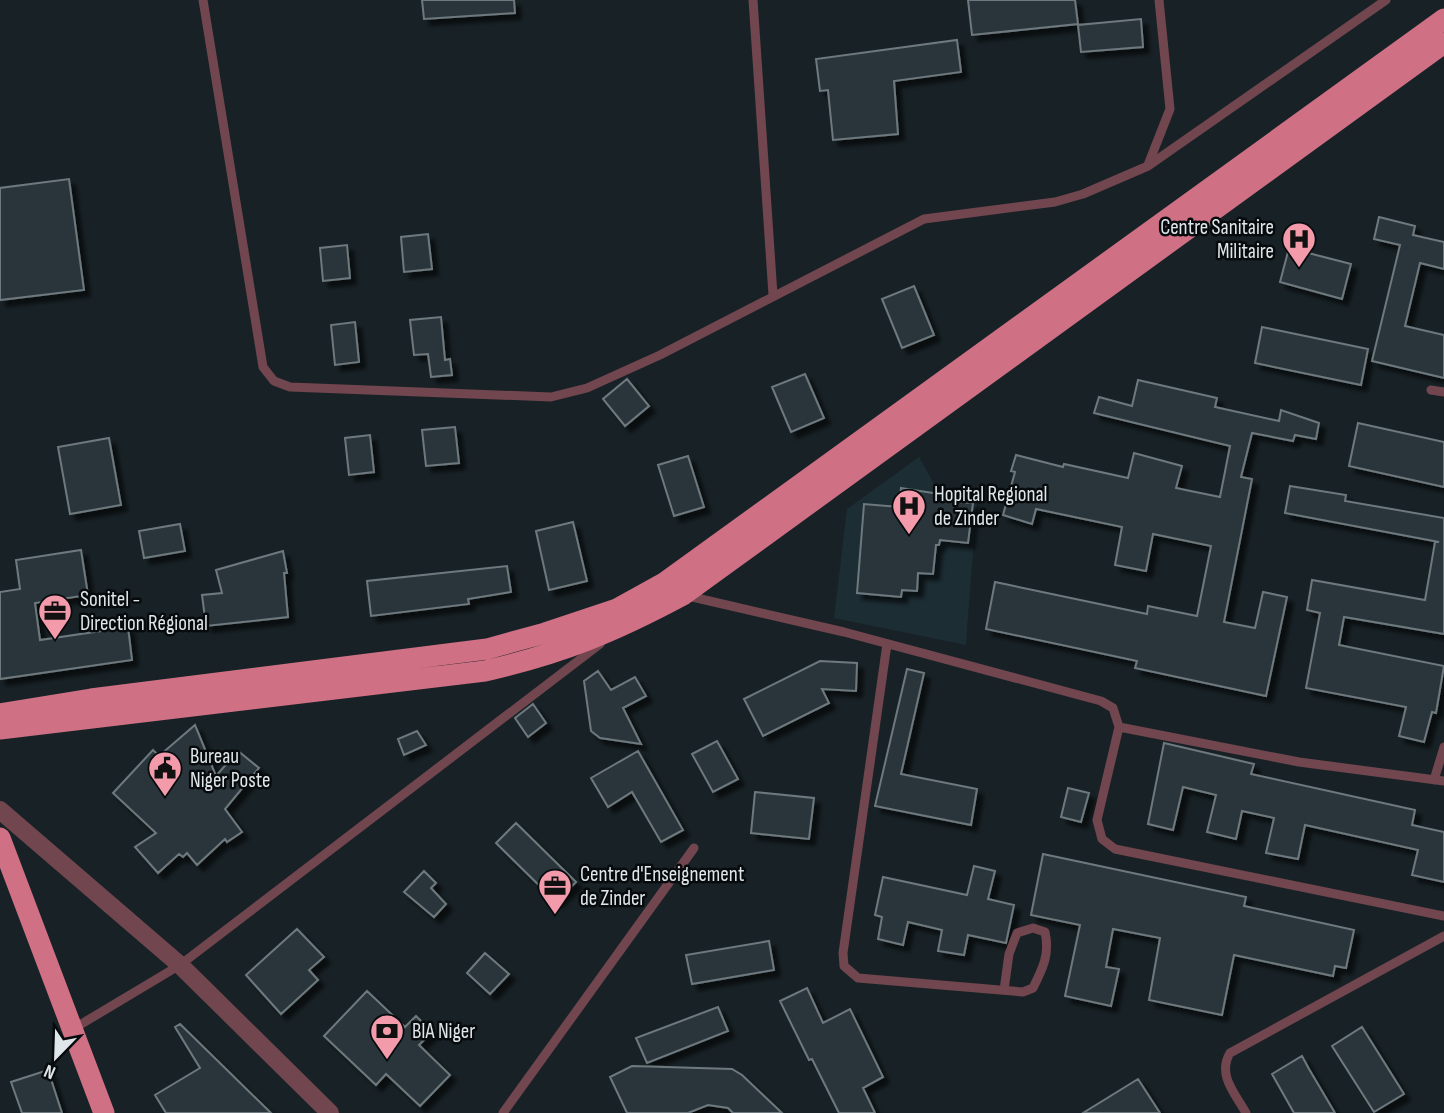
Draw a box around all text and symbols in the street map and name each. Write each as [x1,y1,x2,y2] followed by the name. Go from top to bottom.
[1160,215,1274,264] place label: Centre Sanitaire Militaire
[1280,220,1318,269] hospital icon: Centre Sanitaire Militaire
[934,482,1047,531] place label: Hopital Regional de Zinder
[890,487,928,536] hospital icon: Hopital Regional de Zinder
[80,587,208,636] place label: Sonitel - Direction Régional
[36,592,74,641] office icon: Sonitel - Direction Régional
[190,744,271,793] place label: Bureau Niger Poste
[146,749,184,798] public building icon: Bureau Niger Poste
[580,862,744,911] place label: Centre d'Enseignement de Zinder
[536,867,574,916] office icon: Centre d'Enseignement de Zinder
[368,1012,406,1061] bank icon: BIA Niger
[412,1019,475,1044] place label: BIA Niger
[21,1022,91,1092] north arrow
[41,1059,59,1084] text: N

